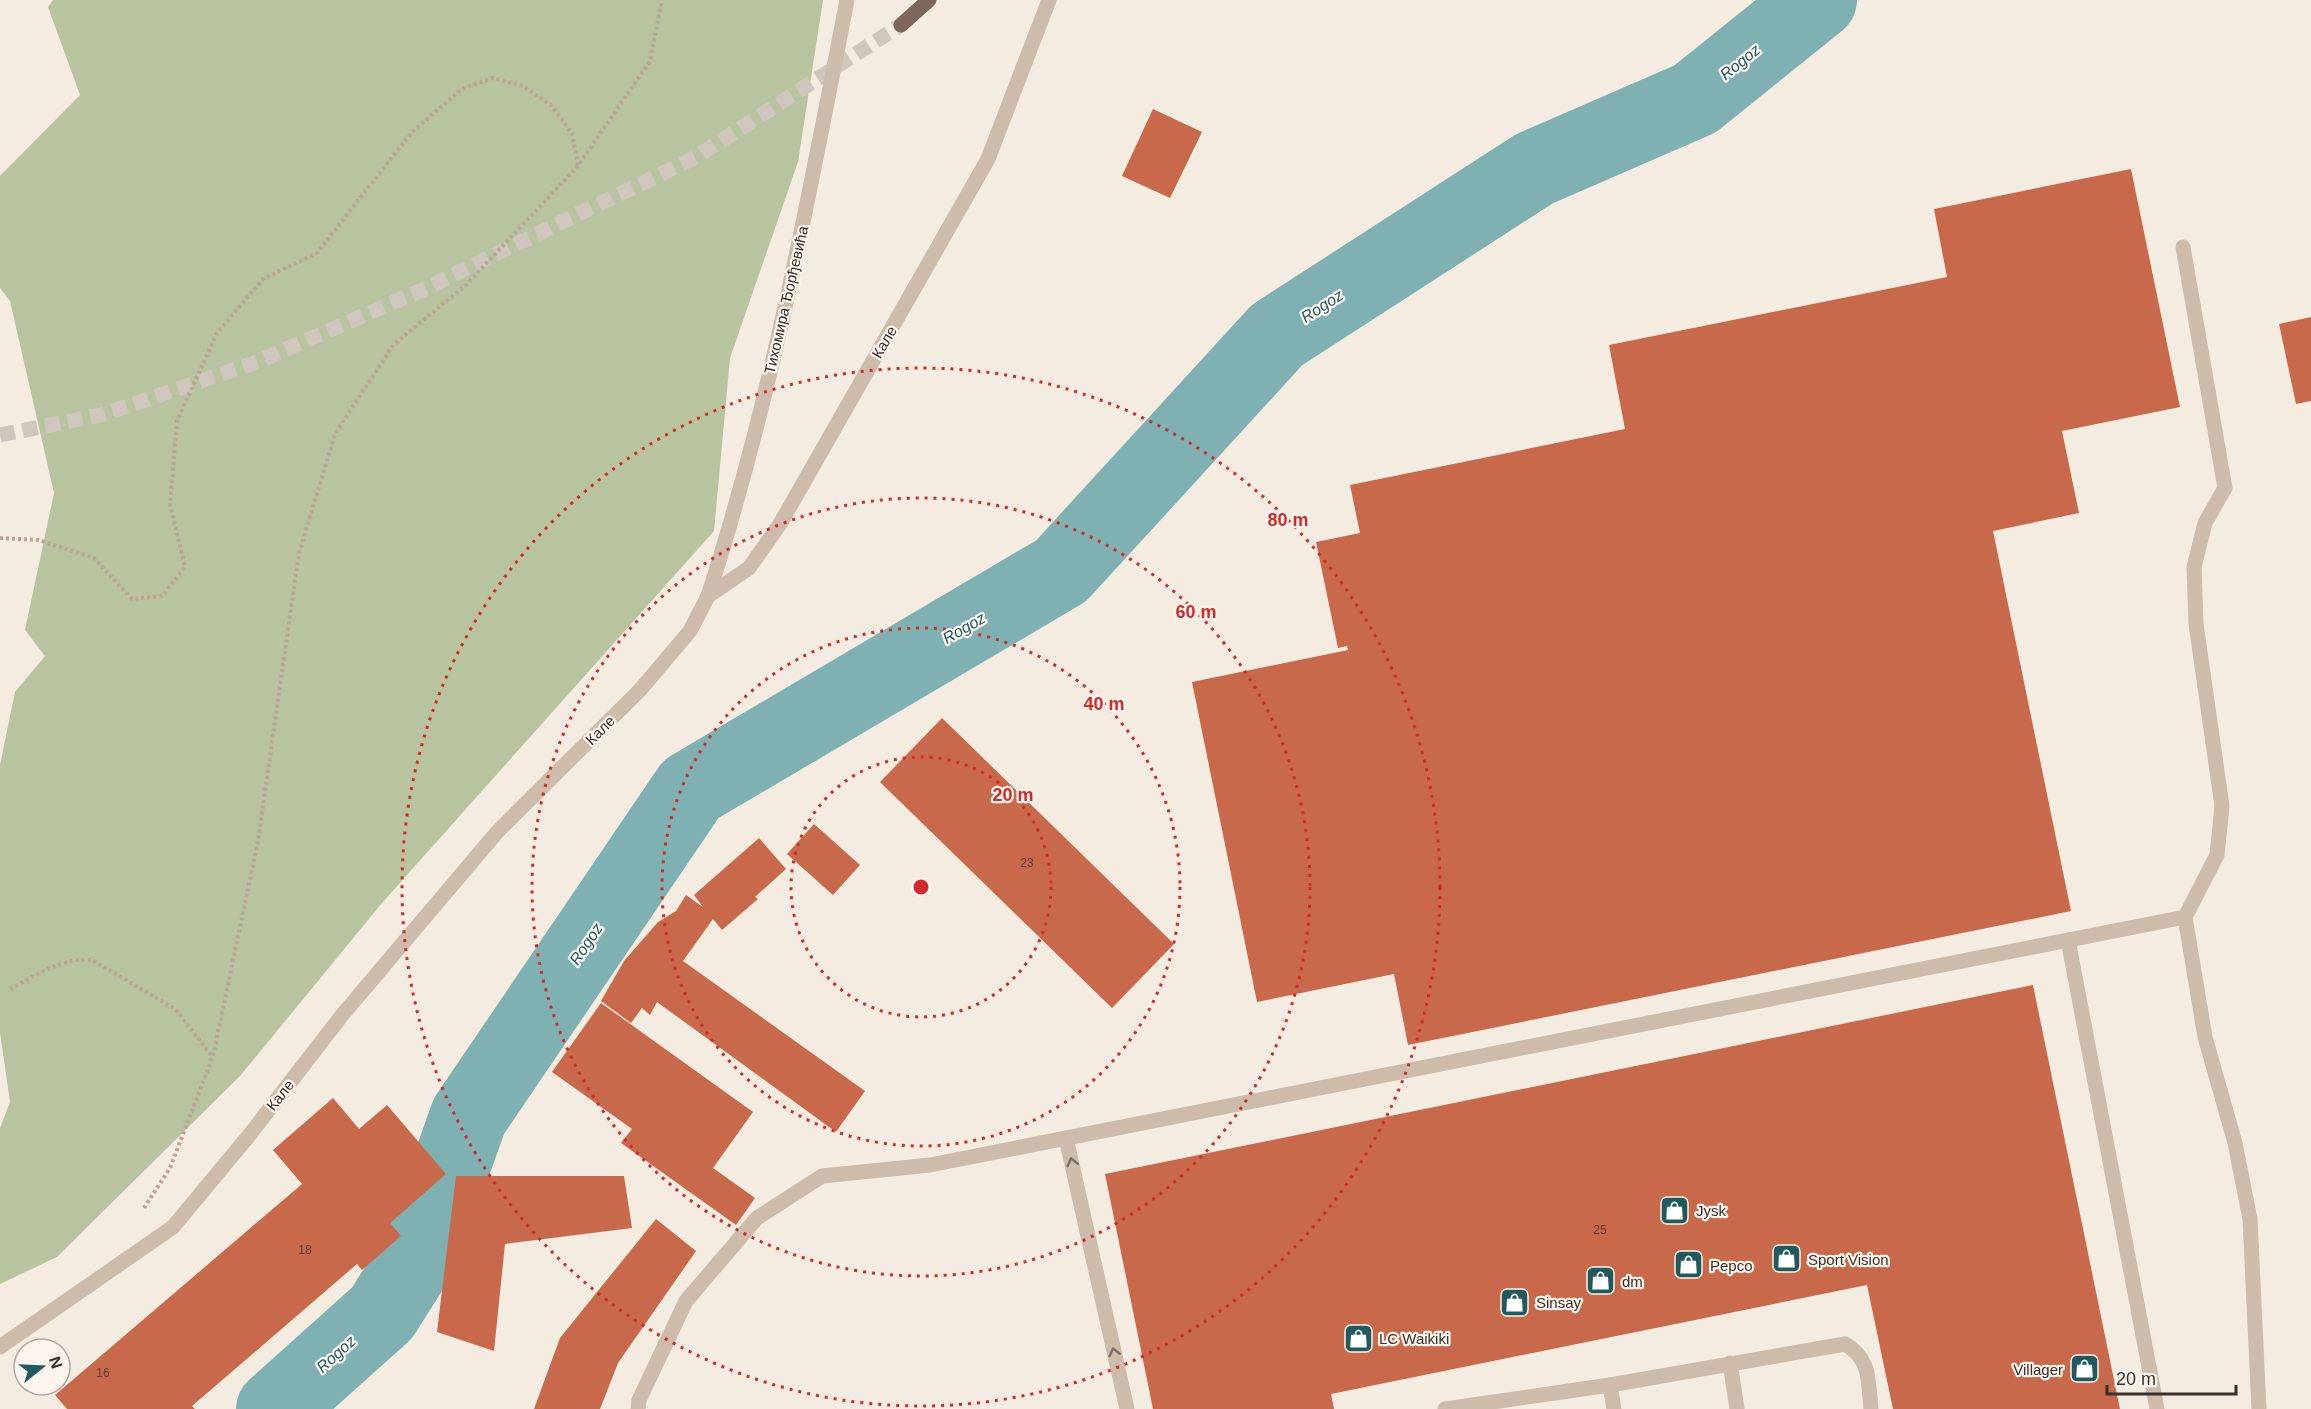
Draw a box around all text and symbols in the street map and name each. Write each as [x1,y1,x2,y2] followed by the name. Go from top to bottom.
[1717,41,1763,83] water label: Rogoz
[761,224,811,376] street label: Тихомира Ђорђевића
[1298,286,1346,326] water label: Rogoz
[868,323,900,361] street label: Кале
[1267,510,1309,530] text: 80 m
[1175,602,1217,622] text: 60 m
[940,609,988,647] water label: Rogoz
[1083,694,1125,714] text: 40 m
[582,712,618,748] street label: Кале
[992,785,1034,805] text: 20 m
[1020,856,1034,870] house number: 23
[911,877,931,897] centre of rings
[566,920,606,968] water label: Rogoz
[263,1076,297,1114] street label: Кале
[1066,1157,1079,1167] one-way arrow
[1659,1194,1691,1226] shop icon: Jysk
[1696,1202,1727,1219] place label: Jysk
[1593,1223,1607,1237] house number: 25
[298,1243,312,1257] house number: 18
[1771,1243,1803,1275] shop icon: Sport Vision
[1673,1249,1705,1281] shop icon: Pepco
[1808,1251,1889,1268] place label: Sport Vision
[1710,1257,1753,1274] place label: Pepco
[1585,1265,1617,1297] shop icon: dm
[1622,1273,1643,1290] place label: dm
[1499,1286,1531,1318] shop icon: Sinsay
[1536,1294,1582,1311] place label: Sinsay
[1342,1322,1374,1354] shop icon: LC Waikiki
[1379,1330,1449,1347] place label: LC Waikiki
[313,1332,359,1376] water label: Rogoz
[12,1337,72,1397] north arrow
[1109,1347,1122,1357] one-way arrow
[2068,1353,2100,1385] shop icon: Villager
[46,1354,66,1371] text: N
[2107,1358,2236,1396] scale bar
[2013,1361,2063,1378] place label: Villager
[96,1366,110,1380] house number: 16
[2116,1369,2156,1389] text: 20 m

